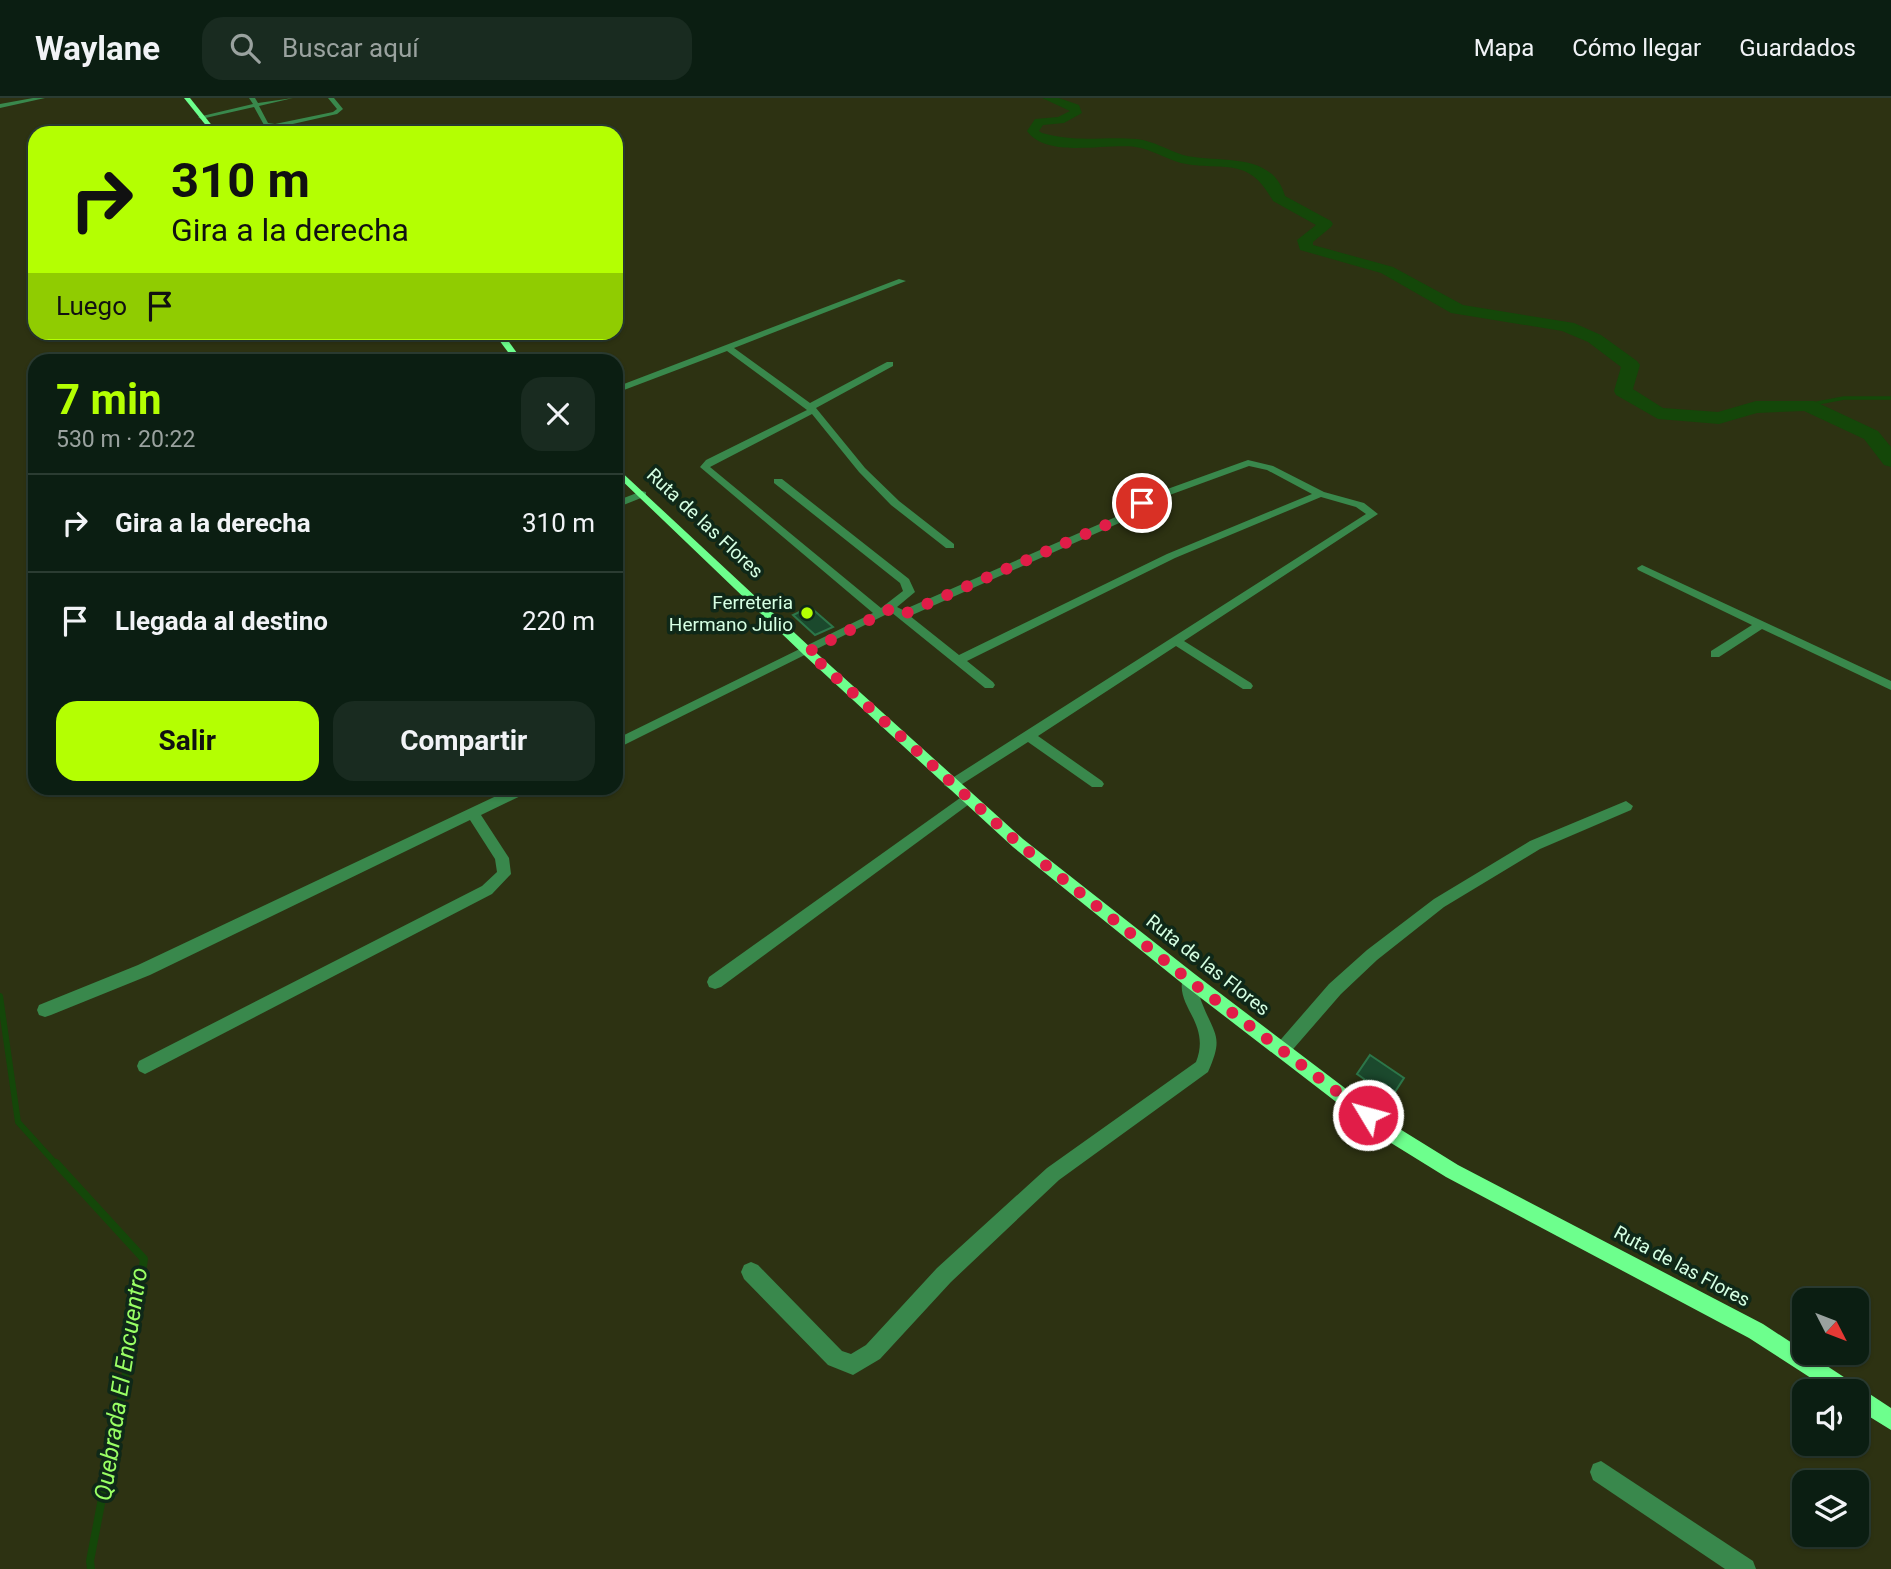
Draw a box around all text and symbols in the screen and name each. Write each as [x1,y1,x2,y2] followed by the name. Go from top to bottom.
[202,17,692,80] search box
[35,29,160,68] text: Waylane
[226,29,264,67] icon: search
[282,33,419,63] text: Buscar aquí
[1474,34,1534,62] text: Mapa
[1572,34,1701,62] text: Cómo llegar
[1739,34,1856,62] text: Guardados
[171,152,310,209] text: 310 m
[56,154,147,245] icon: right
[171,211,409,249] text: Gira a la derecha
[141,287,179,325] icon: arrive
[56,291,127,321] text: Luego
[56,375,162,424] text: 7 min
[521,377,595,451] button: close
[56,426,195,453] text: 530 m · 20:22
[642,463,768,583] street label: Ruta de las Flores
[1112,473,1172,533] pin
[1123,484,1161,522] icon: arrive
[56,504,94,542] icon: right
[115,508,311,538] text: Gira a la derecha
[522,508,595,538] text: 310 m
[669,591,793,636] place label: Ferreteria Hermano Julio
[56,602,94,640] icon: arrive
[799,605,815,621] marker: Ferreteria Hermano Julio
[115,606,328,636] text: Llegada al destino
[522,606,595,636] text: 220 m
[56,701,319,781] button: Salir
[333,701,595,781] button: Compartir
[1142,910,1274,1020] street label: Ruta de las Flores
[1331,1078,1405,1152] position arrow
[1610,1221,1754,1311] street label: Ruta de las Flores
[89,1265,153,1503] water label: Quebrada El Encuentro
[1792,1288,1869,1365] north arrow
[1792,1288,1869,1547] map controls
[1792,1379,1869,1456] button: sound
[1792,1470,1869,1547] button: layers

